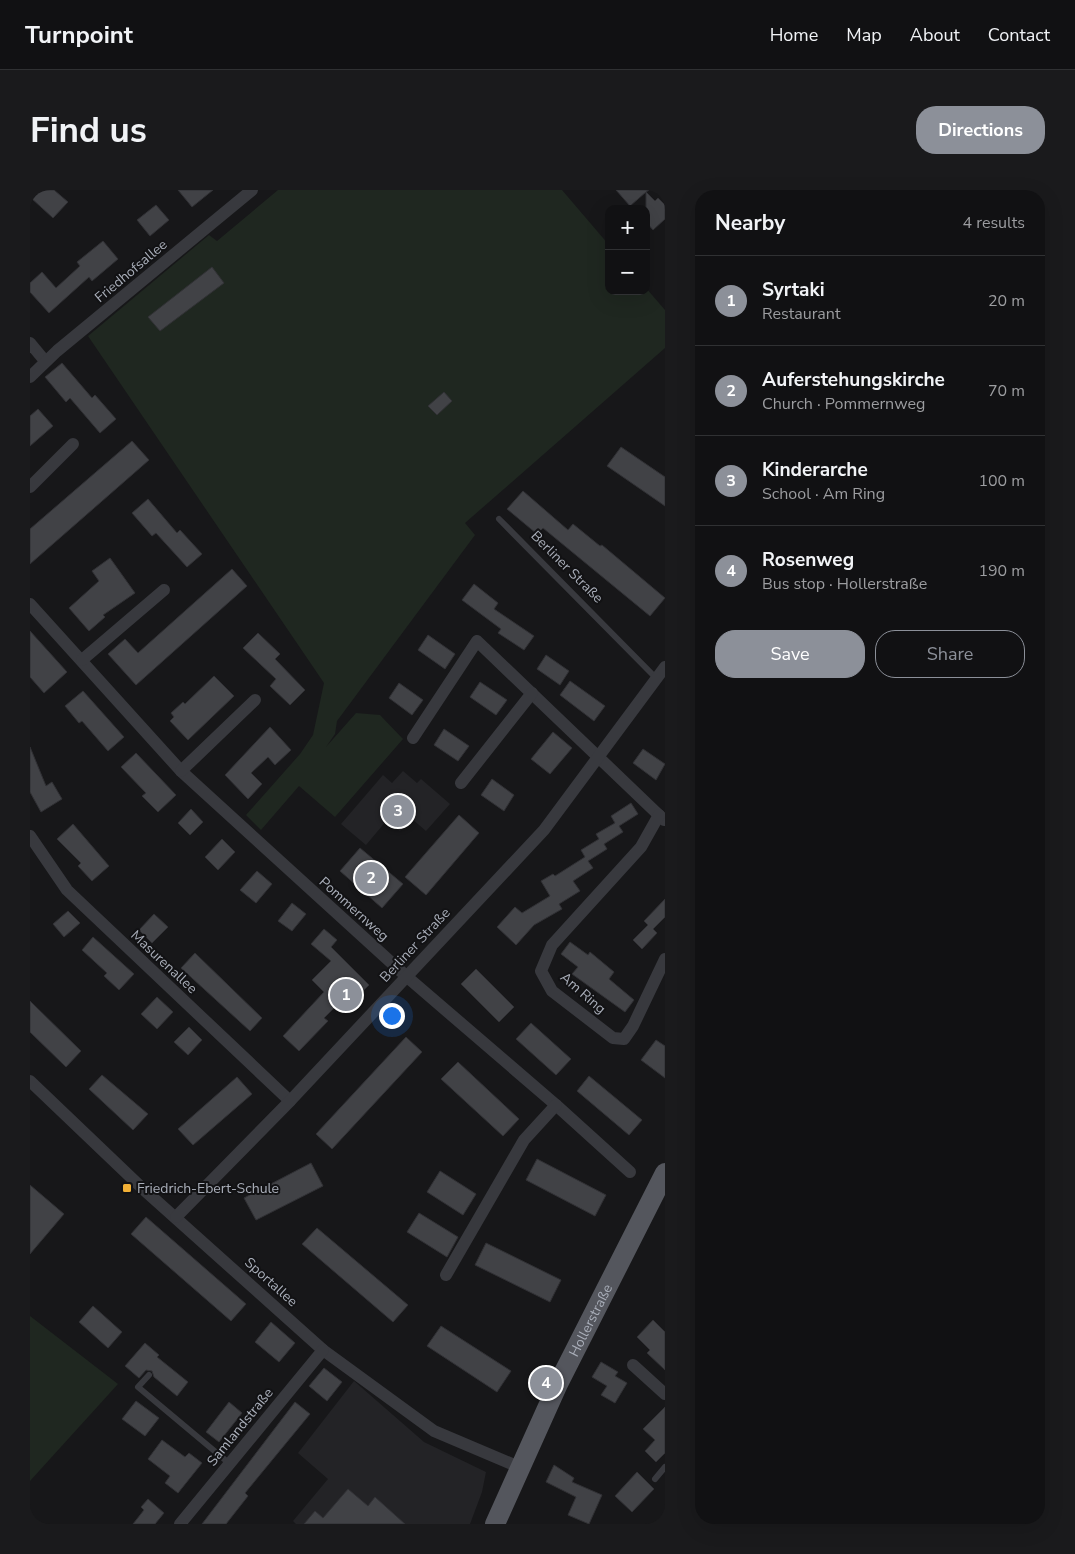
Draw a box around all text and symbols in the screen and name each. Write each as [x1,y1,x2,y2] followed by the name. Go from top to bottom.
[25,19,133,51] text: Turnpoint
[770,23,818,47] text: Home
[846,23,882,47] text: Map
[910,23,960,47] text: About
[988,23,1050,47] text: Contact
[916,106,1045,154] button: Directions
[30,107,147,154] text: Find us
[605,205,650,295] map controls
[605,205,650,250] button: +
[715,209,785,237] text: Nearby
[963,212,1025,234] text: 4 results
[91,235,171,307] street label: Friedhofsallee
[605,250,650,295] button: −
[762,277,825,303] text: Syrtaki
[726,290,736,312] text: 1
[988,290,1025,312] text: 20 m
[762,303,841,325] text: Restaurant
[762,367,945,393] text: Auferstehungskirche
[726,380,736,402] text: 2
[988,380,1025,402] text: 70 m
[762,393,925,415] text: Church · Pommernweg
[762,457,868,483] text: Kinderarche
[726,470,736,492] text: 3
[978,470,1025,492] text: 100 m
[762,483,885,505] text: School · Am Ring
[527,527,607,607] street label: Berliner Straße
[762,547,854,573] text: Rosenweg
[726,560,736,582] text: 4
[978,560,1025,582] text: 190 m
[762,573,927,595] text: Bus stop · Hollerstraße
[715,630,865,678] button: Save
[875,630,1025,678] button: Share
[382,792,414,830] pin: 3
[355,859,387,897] pin: 2
[315,873,393,945] street label: Pommernweg
[376,904,454,986] street label: Berliner Straße
[126,926,202,998] street label: Masurenallee
[556,968,610,1018] street label: Am Ring
[330,976,362,1014] pin: 1
[379,1003,405,1029] your location
[137,1179,279,1198] place label: Friedrich-Ebert-Schule
[121,1182,133,1194] marker: Friedrich-Ebert-Schule
[240,1253,302,1311] street label: Sportallee
[564,1281,617,1360] street label: Hollerstraße
[530,1364,562,1402] pin: 4
[203,1384,277,1470] street label: Samlandstraße

